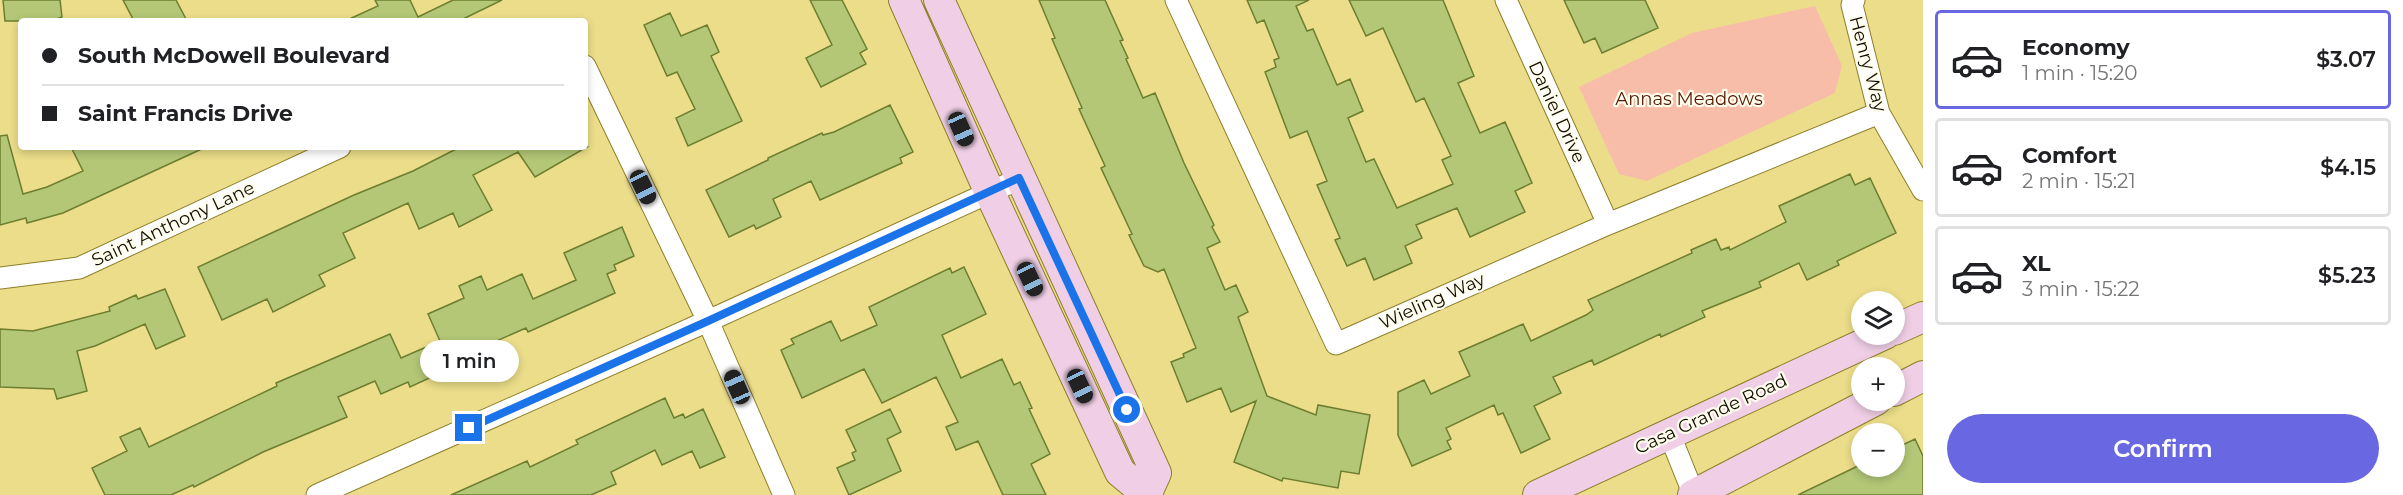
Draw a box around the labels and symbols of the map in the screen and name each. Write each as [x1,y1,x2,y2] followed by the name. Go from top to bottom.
[1845,14,1891,115] street label: Henry Way
[1524,57,1590,167] street label: Daniel Drive
[1615,88,1763,110] park label: Annas Meadows
[945,109,977,149] car
[627,167,659,207] car
[88,177,258,271] street label: Saint Anthony Lane
[1014,259,1046,299] car
[1376,268,1488,334] street label: Wieling Way
[420,341,518,383] callout: 1 min
[1064,366,1096,406] car
[721,367,753,407] car
[1631,369,1791,459] street label: Casa Grande Road
[1113,396,1140,423] route start
[455,414,482,441] route end

